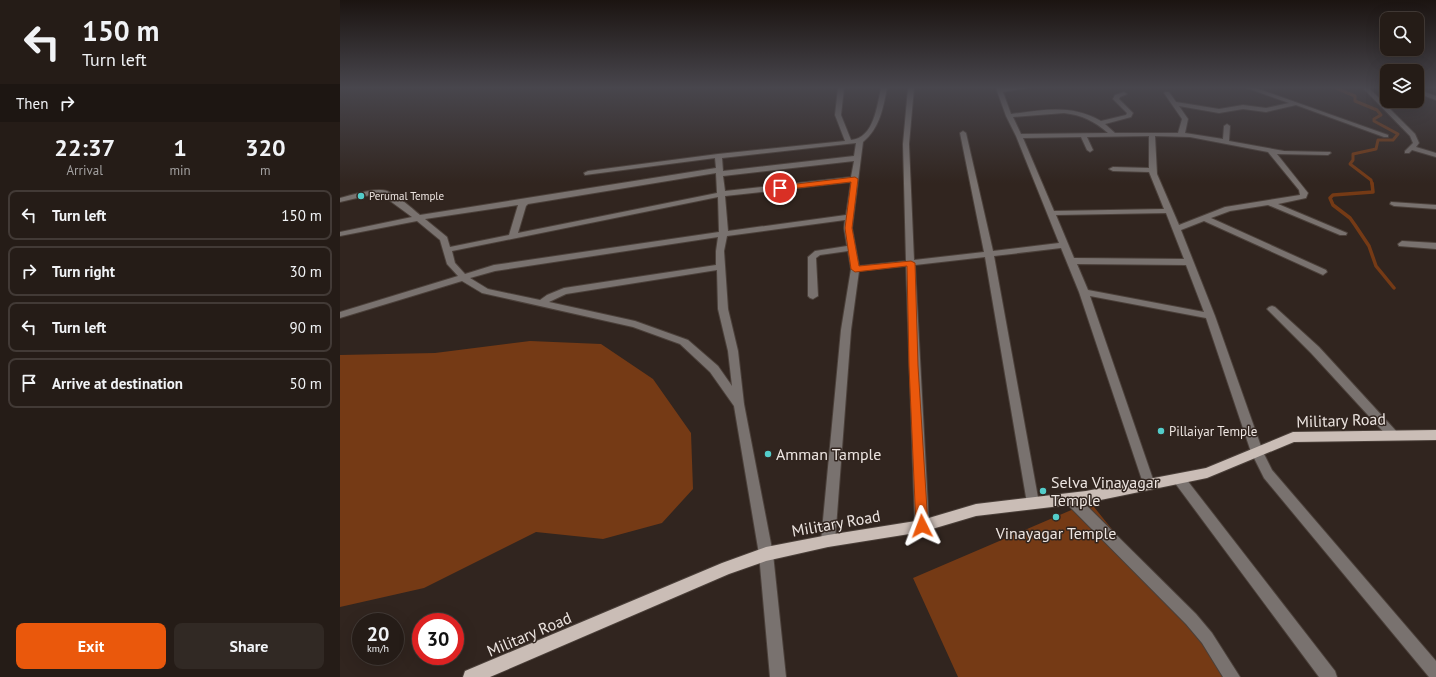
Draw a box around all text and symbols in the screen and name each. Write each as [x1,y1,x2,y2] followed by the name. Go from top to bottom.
[82,12,159,49] text: 150 m
[1380,12,1424,108] map controls
[1380,12,1424,56] button: search
[16,16,68,68] icon: left
[82,48,147,71] text: Turn left
[1380,64,1424,108] button: layers
[56,92,78,114] icon: right
[16,94,48,113] text: Then
[54,132,115,163] text: 22:37
[173,132,187,163] text: 1
[245,132,286,163] text: 320
[67,162,103,179] text: Arrival
[169,162,191,179] text: min
[260,162,271,179] text: m
[763,171,797,205] pin
[769,177,791,199] icon: arrive
[369,189,445,203] place label: Perumal Temple
[356,191,366,201] marker: Perumal Temple
[18,204,40,226] icon: left
[52,206,106,225] text: Turn left
[281,206,322,225] text: 150 m
[18,260,40,282] icon: right
[52,262,115,281] text: Turn right
[289,262,322,281] text: 30 m
[18,316,40,338] icon: left
[52,318,106,337] text: Turn left
[289,318,322,337] text: 90 m
[18,372,40,394] icon: arrive
[52,374,183,393] text: Arrive at destination
[289,374,322,393] text: 50 m
[1296,408,1386,432] street label: Military Road
[1169,423,1257,440] place label: Pillaiyar Temple
[1156,426,1166,436] marker: Pillaiyar Temple
[776,444,881,464] place label: Amman Tample
[763,449,773,459] marker: Amman Tample
[1051,472,1160,510] place label: Selva Vinayagar Temple
[1038,486,1048,496] marker: Selva Vinayagar Temple
[790,505,882,541] street label: Military Road
[901,505,943,547] position arrow
[1051,512,1061,522] marker: Vinayagar Temple
[995,523,1116,543] place label: Vinayagar Temple
[484,607,574,661] street label: Military Road
[412,613,464,665] speed limit sign: 30
[367,621,389,647] text: 20
[16,623,166,669] button: Exit
[174,623,324,669] button: Share
[367,642,389,655] text: km/h

